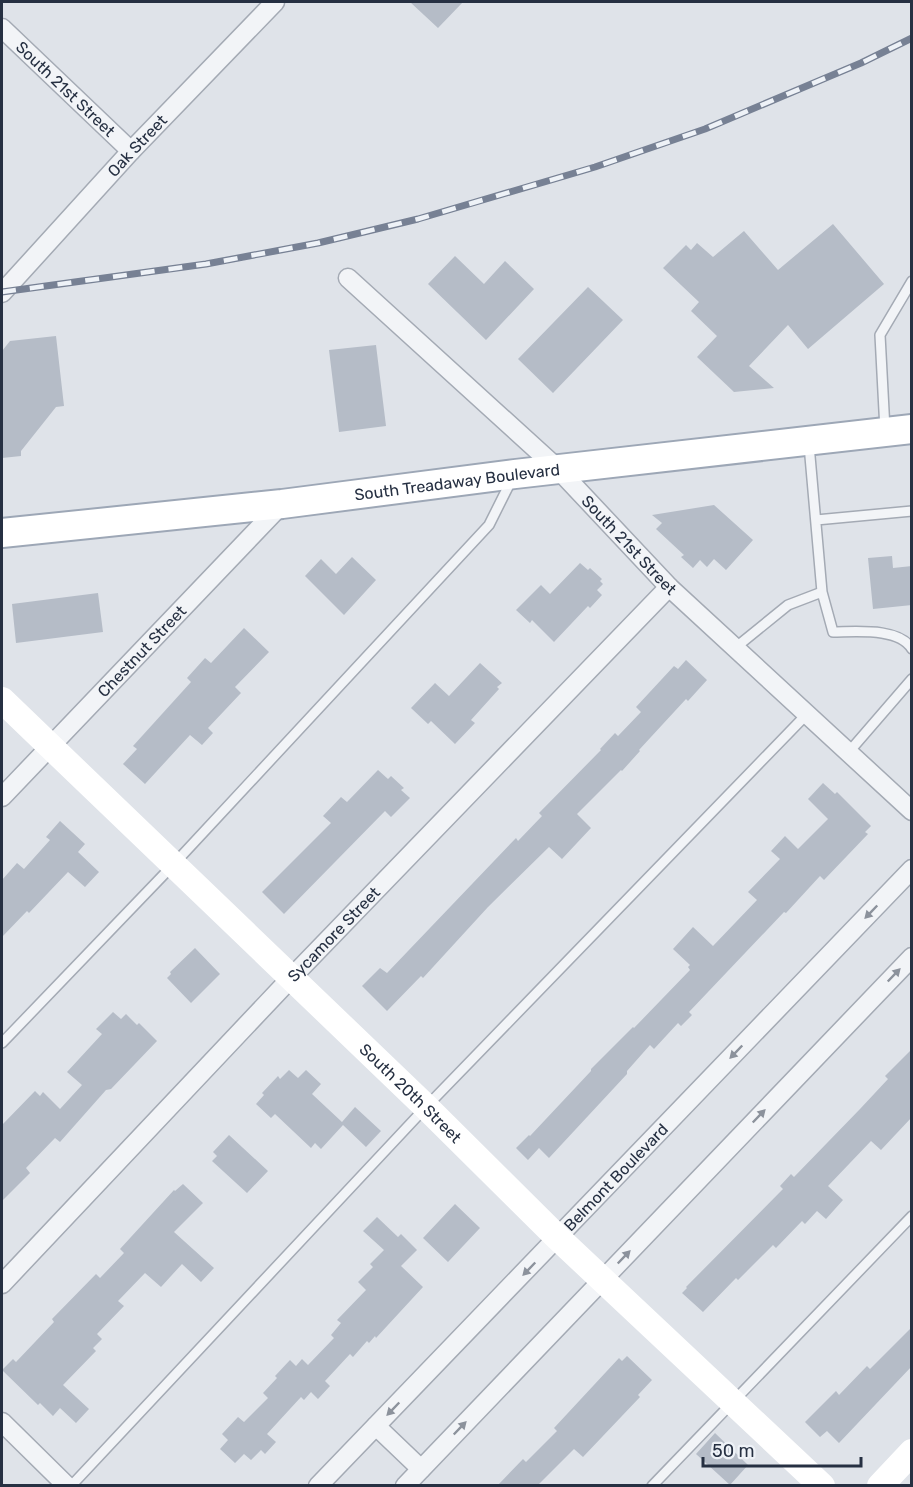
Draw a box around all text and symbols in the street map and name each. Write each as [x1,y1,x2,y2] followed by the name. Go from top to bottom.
[12,37,119,141] street label: South 21st Street
[104,111,171,181] street label: Oak Street
[353,460,561,505] street label: South Treadaway Boulevard
[578,491,680,599] street label: South 21st Street
[94,601,190,701] street label: Chestnut Street
[284,883,384,986] street label: Sycamore Street
[864,904,878,919] one-way arrow
[887,968,901,983] one-way arrow
[356,1040,465,1147] street label: South 20th Street
[729,1045,743,1060] one-way arrow
[752,1109,766,1124] one-way arrow
[560,1120,672,1235] street label: Belmont Boulevard
[617,1249,631,1264] one-way arrow
[522,1261,536,1275] one-way arrow
[386,1401,400,1415] one-way arrow
[453,1421,466,1436] one-way arrow
[703,1430,860,1468] scale bar
[712,1440,755,1462] text: 50 m

